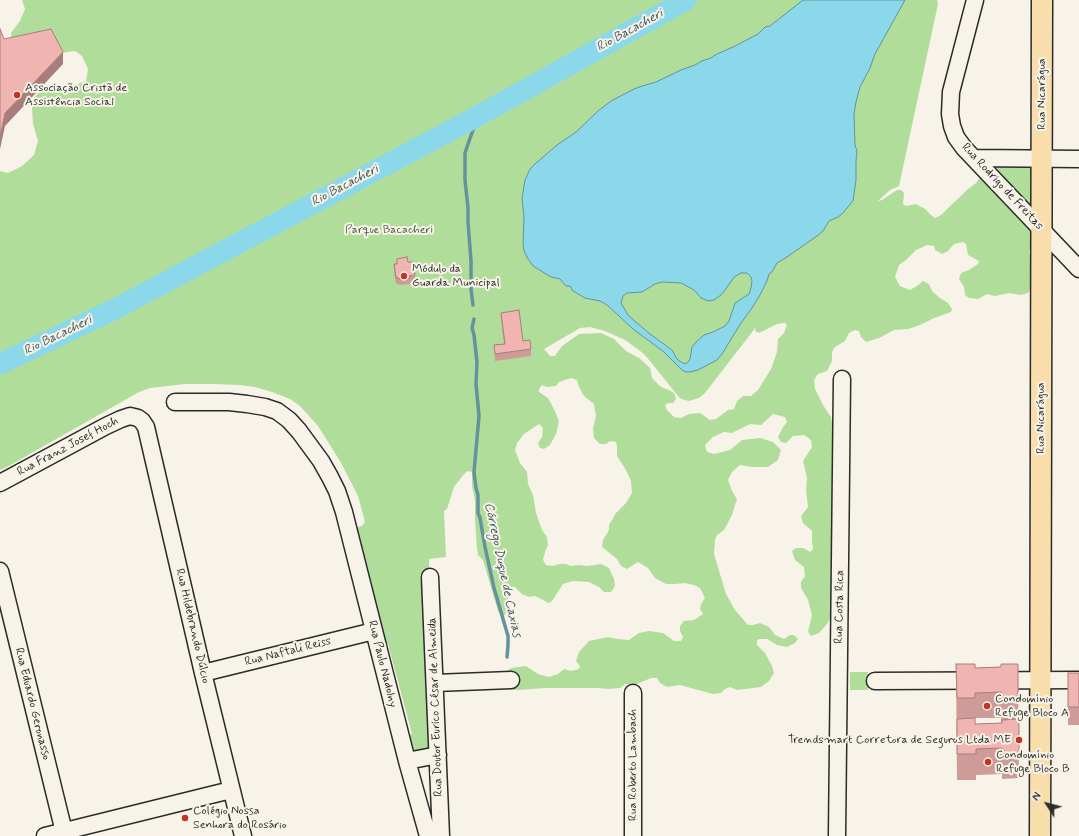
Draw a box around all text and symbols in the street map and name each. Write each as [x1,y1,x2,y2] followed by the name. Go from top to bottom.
[594,6,666,56] water label: Rio Bacacheri
[1035,58,1049,130] street label: Rua Nicarágua
[25,81,127,109] place label: Associação Cristã de Assistência Social
[12,90,22,100] marker: Associação Cristã de Assistência Social
[958,141,1046,233] street label: Rua Rodrigo de Freitas
[309,162,381,210] water label: Rio Bacacheri
[345,223,433,237] park label: Parque Bacacheri
[412,262,500,290] place label: Módulo da Guarda Municipal
[399,271,409,281] marker: Módulo da Guarda Municipal
[21,313,95,359] water label: Rio Bacacheri
[1034,382,1048,454] street label: Rua Nicarágua
[15,414,121,480] street label: Rua Franz Josef Hoch
[480,501,524,639] water label: Córrego Duque de Caxias
[172,567,212,685] street label: Rua Hildebrando Dúlcio
[832,570,848,644] street label: Rua Costa Rica
[426,617,446,797] street label: Rua Doutor Eurico César de Almeida
[364,619,400,709] street label: Rua Paulo Nadolny
[243,634,333,670] street label: Rua Naftali Reiss
[11,646,53,762] street label: Rua Eduardo Geronasso
[995,692,1069,720] place label: Condomínio Refuge Bloco A
[982,701,992,711] marker: Condomínio Refuge Bloco A
[626,709,640,821] street label: Rua Roberto Lambach
[788,733,1011,747] place label: Trendsmart Corretora de Seguros Ltda ME
[1014,735,1024,745] marker: Trendsmart Corretora de Seguros Ltda ME
[996,748,1070,776] place label: Condomínio Refuge Bloco B
[983,757,993,767] marker: Condomínio Refuge Bloco B
[1027,784,1067,824] north arrow
[1029,790,1045,804] text: N
[193,804,287,832] place label: Colégio Nossa Senhora do Rosário
[180,813,190,823] marker: Colégio Nossa Senhora do Rosário

